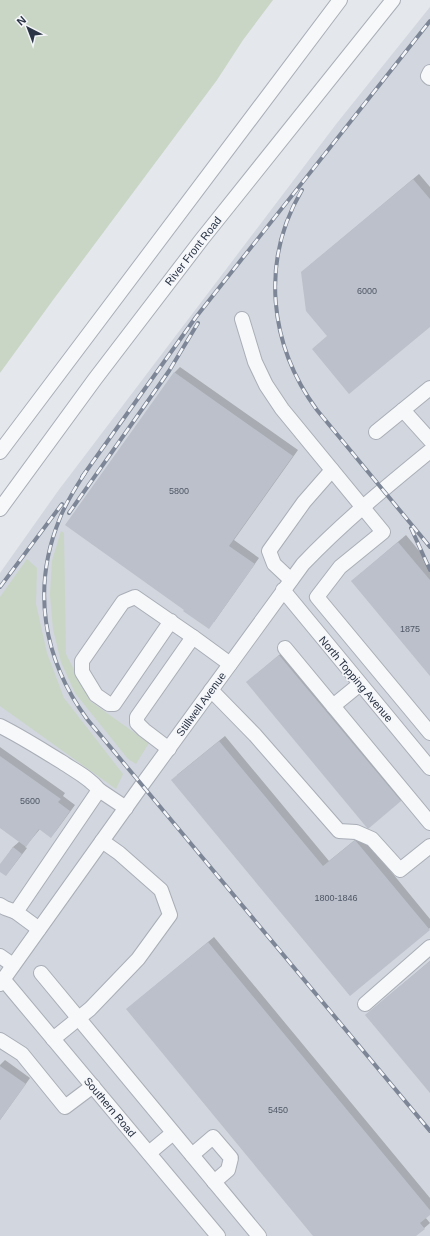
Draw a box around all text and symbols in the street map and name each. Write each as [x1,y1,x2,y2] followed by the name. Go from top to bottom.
[8,8,48,48] north arrow
[14,13,28,28] text: N
[162,214,224,288] street label: River Front Road
[357,286,377,296] house number: 6000
[169,486,189,496] house number: 5800
[400,624,420,634] house number: 1875
[317,634,395,724] street label: North Topping Avenue
[174,670,228,738] street label: Stillwell Avenue
[20,796,40,806] house number: 5600
[314,893,358,903] house number: 1800-1846
[82,1075,138,1139] street label: Southern Road
[268,1105,288,1115] house number: 5450

